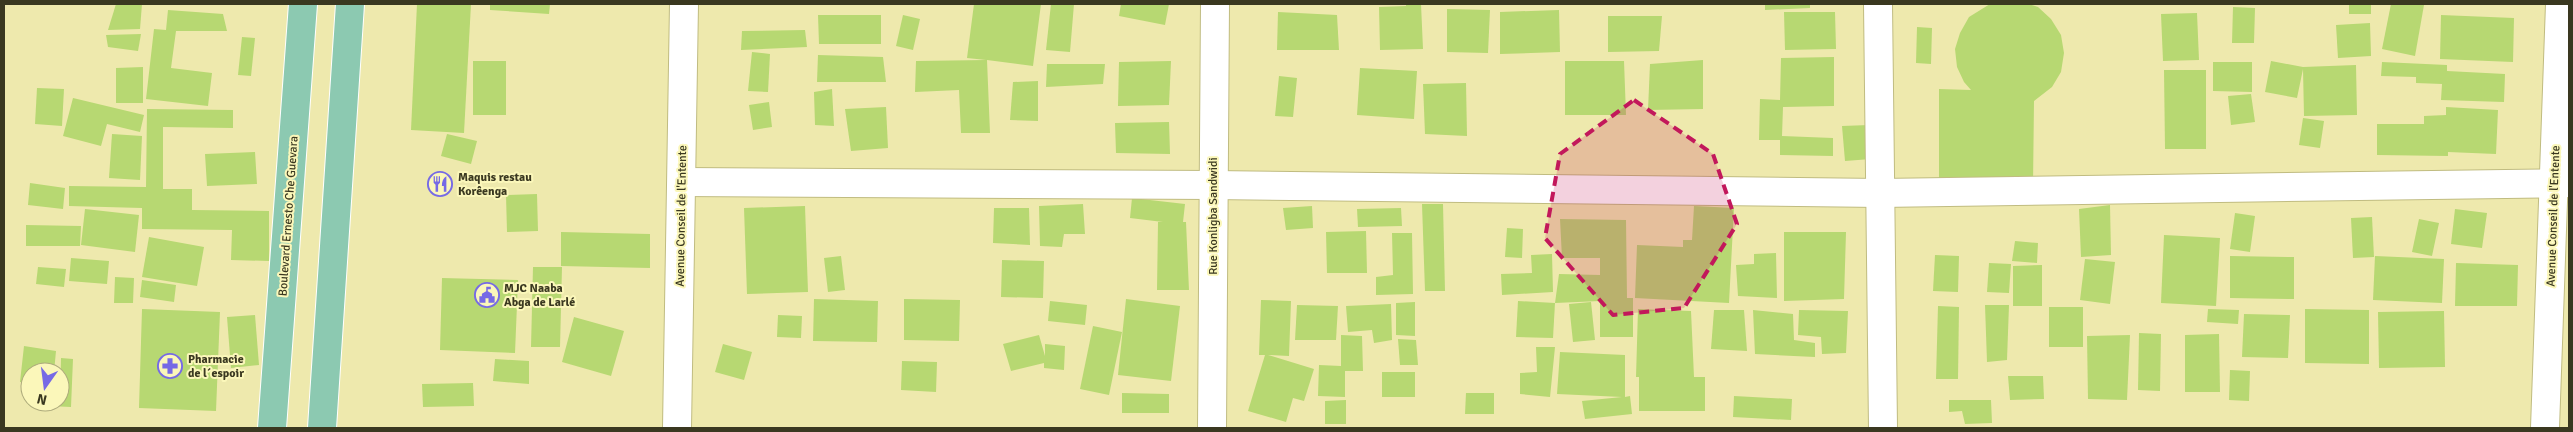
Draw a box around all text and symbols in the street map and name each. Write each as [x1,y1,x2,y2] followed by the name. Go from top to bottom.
[275,135,302,297] street label: Boulevard Ernesto Che Guevara
[673,145,690,287] street label: Avenue Conseil de l'Entente
[2544,145,2563,287] street label: Avenue Conseil de l'Entente
[1206,157,1221,275] street label: Rue Konligba Sandwidi
[458,170,532,199] place label: Maquis restau Korêenga
[427,171,453,197] restaurant icon: Maquis restau Korêenga
[504,281,575,310] place label: MJC Naaba Abga de Larlé
[474,282,500,308] public building icon: MJC Naaba Abga de Larlé
[188,352,244,381] place label: Pharmacie de l´espoir
[157,353,183,379] pharmacy icon: Pharmacie de l´espoir
[20,362,70,412] north arrow
[35,390,49,409] text: N

